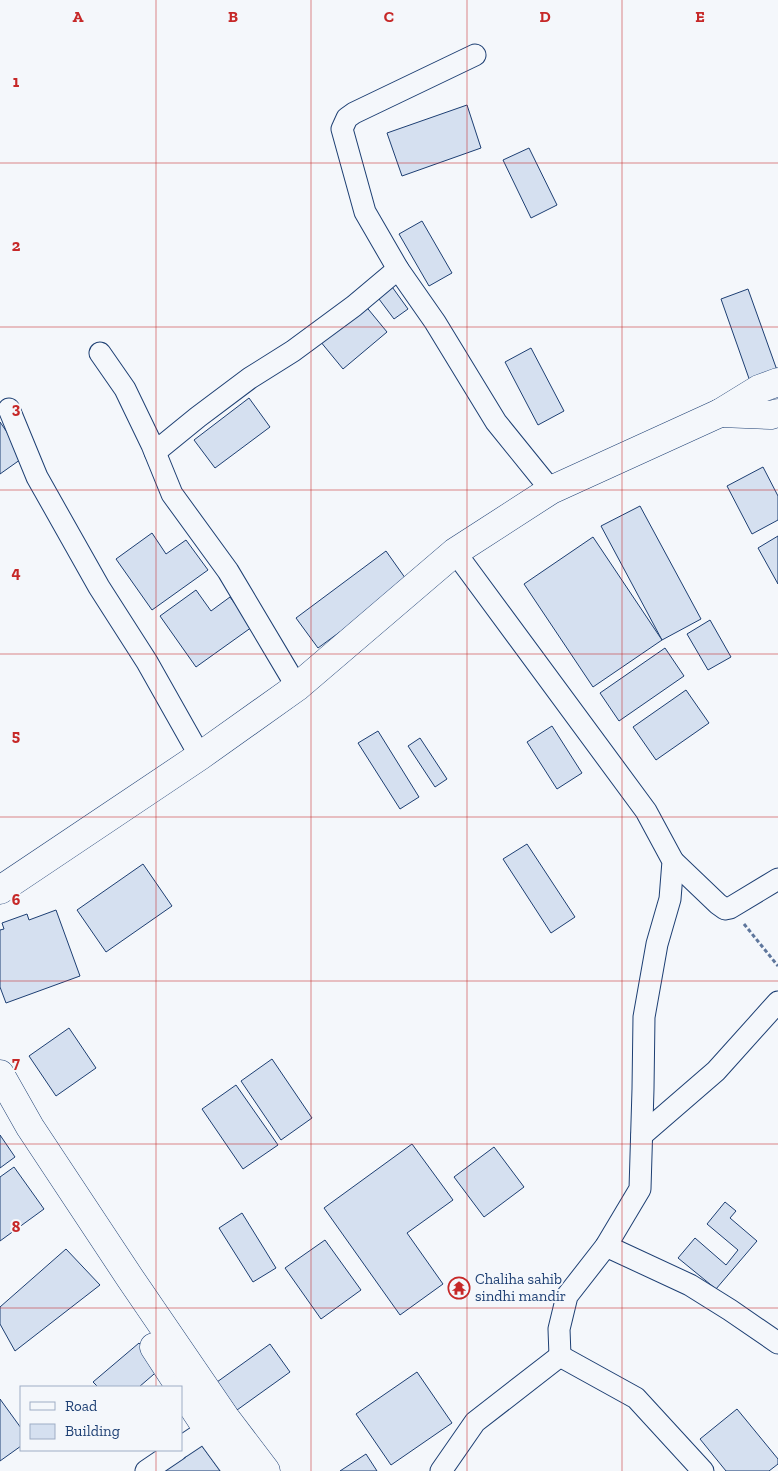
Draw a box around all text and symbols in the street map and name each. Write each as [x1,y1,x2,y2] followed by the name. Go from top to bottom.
[73,7,84,26] text: A
[228,7,238,26] text: B
[384,7,394,26] text: C
[539,7,551,26] text: D
[695,7,705,26] text: E
[13,72,20,91] text: 1
[12,236,21,255] text: 2
[12,399,21,418] text: 3
[11,563,21,582] text: 4
[12,726,20,745] text: 5
[12,890,21,909] text: 6
[12,1053,20,1072] text: 7
[12,1217,21,1236] text: 8
[475,1270,566,1305] place label: Chaliha sahib sindhi mandir
[447,1276,471,1300] temple icon: Chaliha sahib sindhi mandir
[20,1386,182,1451] legend
[65,1397,98,1415] text: Road
[65,1422,120,1440] text: Building

